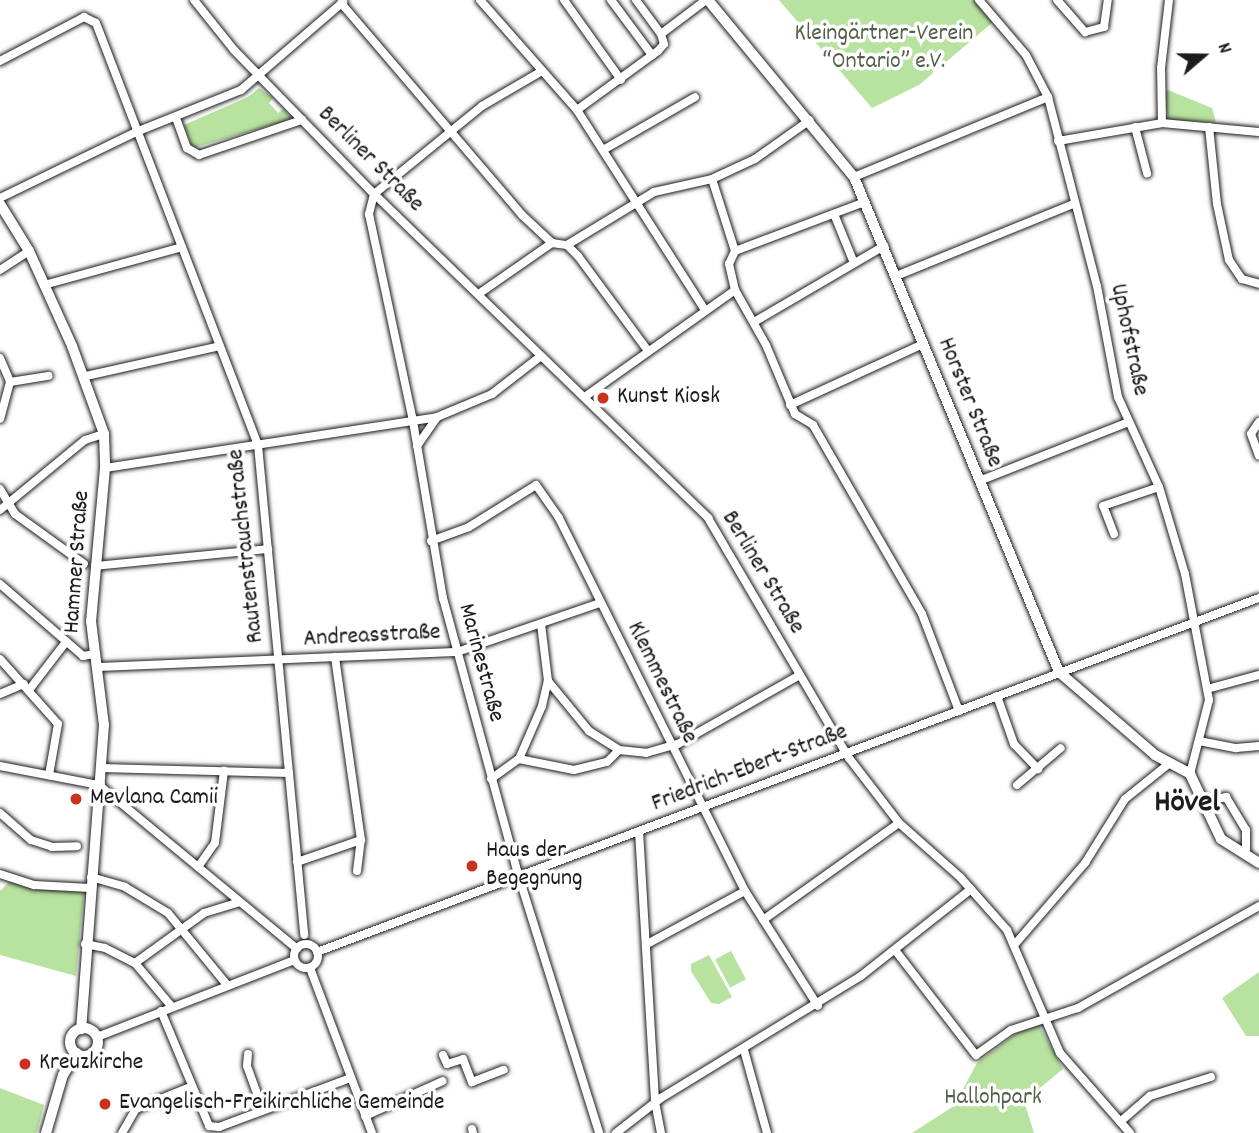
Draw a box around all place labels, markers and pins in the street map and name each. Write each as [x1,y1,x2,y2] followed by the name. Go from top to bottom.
[617,384,720,412] place label: Kunst Kiosk
[595,390,611,406] marker: Kunst Kiosk
[90,785,218,813] place label: Mevlana Camii
[68,791,84,807] marker: Mevlana Camii
[486,838,583,894] place label: Haus der Begegnung
[464,858,480,874] marker: Haus der Begegnung
[39,1050,143,1078] place label: Kreuzkirche
[17,1056,33,1072] marker: Kreuzkirche
[119,1090,445,1118] place label: Evangelisch-Freikirchliche Gemeinde
[97,1096,113,1112] marker: Evangelisch-Freikirchliche Gemeinde

